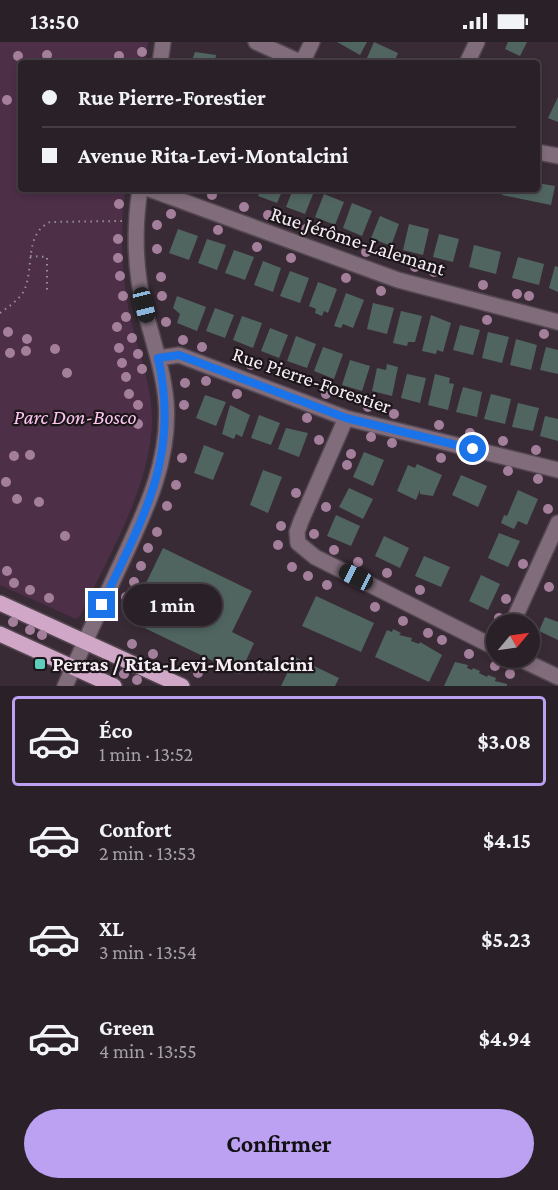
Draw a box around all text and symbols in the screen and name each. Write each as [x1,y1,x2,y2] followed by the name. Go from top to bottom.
[30,9,79,34] text: 13:50
[78,85,266,110] text: Rue Pierre-Forestier
[78,143,348,168] text: Avenue Rita-Levi-Montalcini
[268,201,449,281] street label: Rue Jérôme-Lalemant
[131,285,157,325] car
[229,342,395,419] street label: Rue Pierre-Forestier
[14,405,136,429] park label: Parc Don-Bosco
[459,435,486,462] route start
[336,561,376,593] car
[123,584,222,626] callout: 1 min
[88,591,115,618] route end
[150,594,195,616] text: 1 min
[486,614,540,668] north arrow
[486,614,540,668] map controls
[52,652,314,676] place label: Perras / Rita-Levi-Montalcini
[33,657,47,671] marker: Perras / Rita-Levi-Montalcini
[27,714,81,768] icon: car
[99,718,133,743] text: Éco
[478,729,531,754] text: $3.08
[99,743,193,765] text: 1 min · 13:52
[27,813,81,867] icon: car
[99,817,172,842] text: Confort
[483,828,531,853] text: $4.15
[99,842,196,864] text: 2 min · 13:53
[27,912,81,966] icon: car
[99,916,124,941] text: XL
[481,927,531,952] text: $5.23
[99,941,197,963] text: 3 min · 13:54
[27,1011,81,1065] icon: car
[99,1015,155,1040] text: Green
[479,1026,531,1051] text: $4.94
[99,1040,197,1062] text: 4 min · 13:55
[24,1109,534,1178] button: Confirmer

